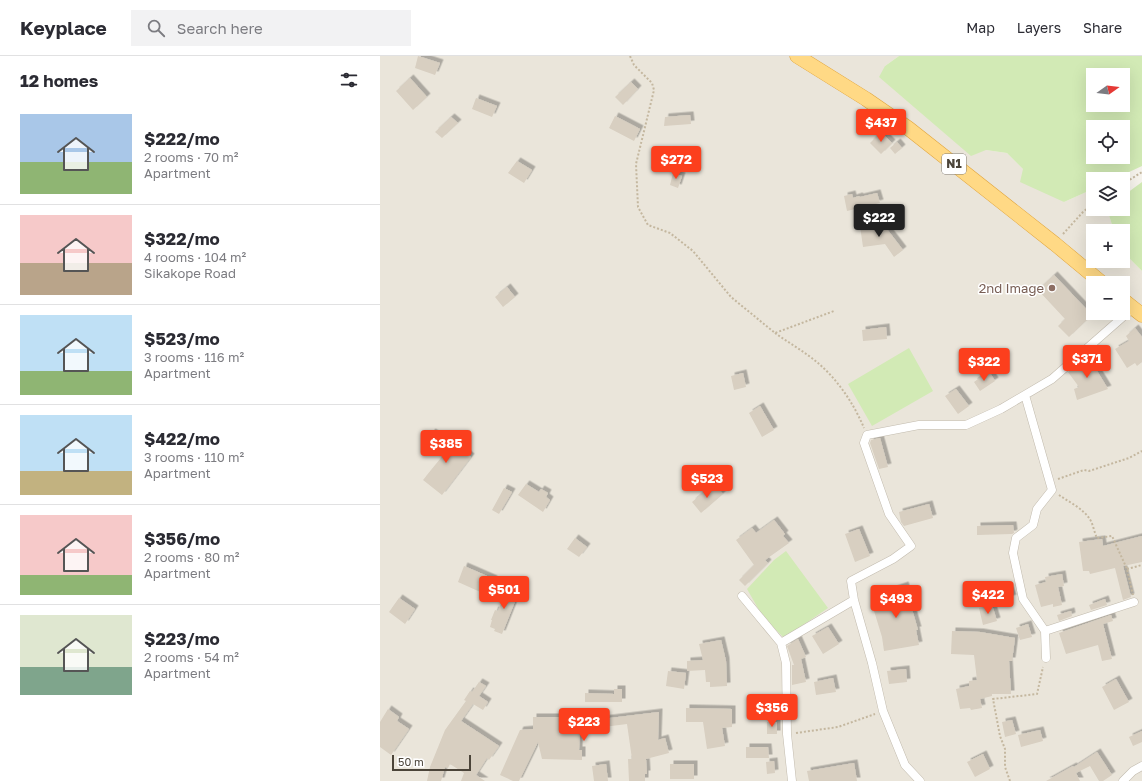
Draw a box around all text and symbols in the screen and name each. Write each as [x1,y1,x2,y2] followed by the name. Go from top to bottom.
[131,10,411,46] search box
[20,16,107,39] text: Keyplace
[145,17,167,39] icon: search
[177,19,263,37] text: Search here
[966,19,995,36] text: Map
[1017,19,1061,36] text: Layers
[1083,19,1122,36] text: Share
[1086,68,1130,112] north arrow
[1086,68,1130,320] map controls
[338,69,360,91] icon: filters
[20,70,98,91] text: 12 homes
[857,109,905,143] pin: $437
[865,114,897,130] text: $437
[1086,120,1130,164] button: locate
[144,128,220,149] text: $222/mo
[52,130,100,178] icon: home
[652,146,700,180] pin: $272
[144,149,239,165] text: 2 rooms · 70 m²
[660,151,692,167] text: $272
[942,154,966,174] road number: N1
[144,165,211,181] text: Apartment
[1086,172,1130,216] button: layers
[855,204,903,238] pin: $222
[863,209,895,225] text: $222
[1086,224,1130,268] button: +
[144,228,220,249] text: $322/mo
[52,231,100,279] icon: home
[144,249,246,265] text: 4 rooms · 104 m²
[144,265,236,281] text: Sikakope Road
[1086,276,1130,320] button: −
[979,280,1044,296] place label: 2nd Image
[1047,283,1057,293] marker: 2nd Image
[144,328,220,349] text: $523/mo
[52,331,100,379] icon: home
[1063,345,1111,379] pin: $371
[960,348,1008,382] pin: $322
[144,349,244,365] text: 3 rooms · 116 m²
[1072,350,1102,366] text: $371
[968,353,1000,369] text: $322
[144,365,211,381] text: Apartment
[144,428,220,449] text: $422/mo
[422,430,470,464] pin: $385
[52,431,100,479] icon: home
[430,435,462,451] text: $385
[144,449,244,465] text: 3 rooms · 110 m²
[144,465,211,481] text: Apartment
[683,465,731,499] pin: $523
[691,470,723,486] text: $523
[144,528,220,549] text: $356/mo
[52,531,100,579] icon: home
[144,549,240,565] text: 2 rooms · 80 m²
[144,565,211,581] text: Apartment
[480,576,528,610] pin: $501
[488,581,520,597] text: $501
[964,581,1012,615] pin: $422
[872,585,920,619] pin: $493
[972,586,1004,602] text: $422
[879,590,913,606] text: $493
[144,628,220,649] text: $223/mo
[52,631,100,679] icon: home
[144,649,239,665] text: 2 rooms · 54 m²
[144,665,211,681] text: Apartment
[748,694,796,728] pin: $356
[756,699,788,715] text: $356
[560,708,608,742] pin: $223
[568,713,600,729] text: $223
[392,753,471,772] scale bar
[398,755,424,768] text: 50 m

